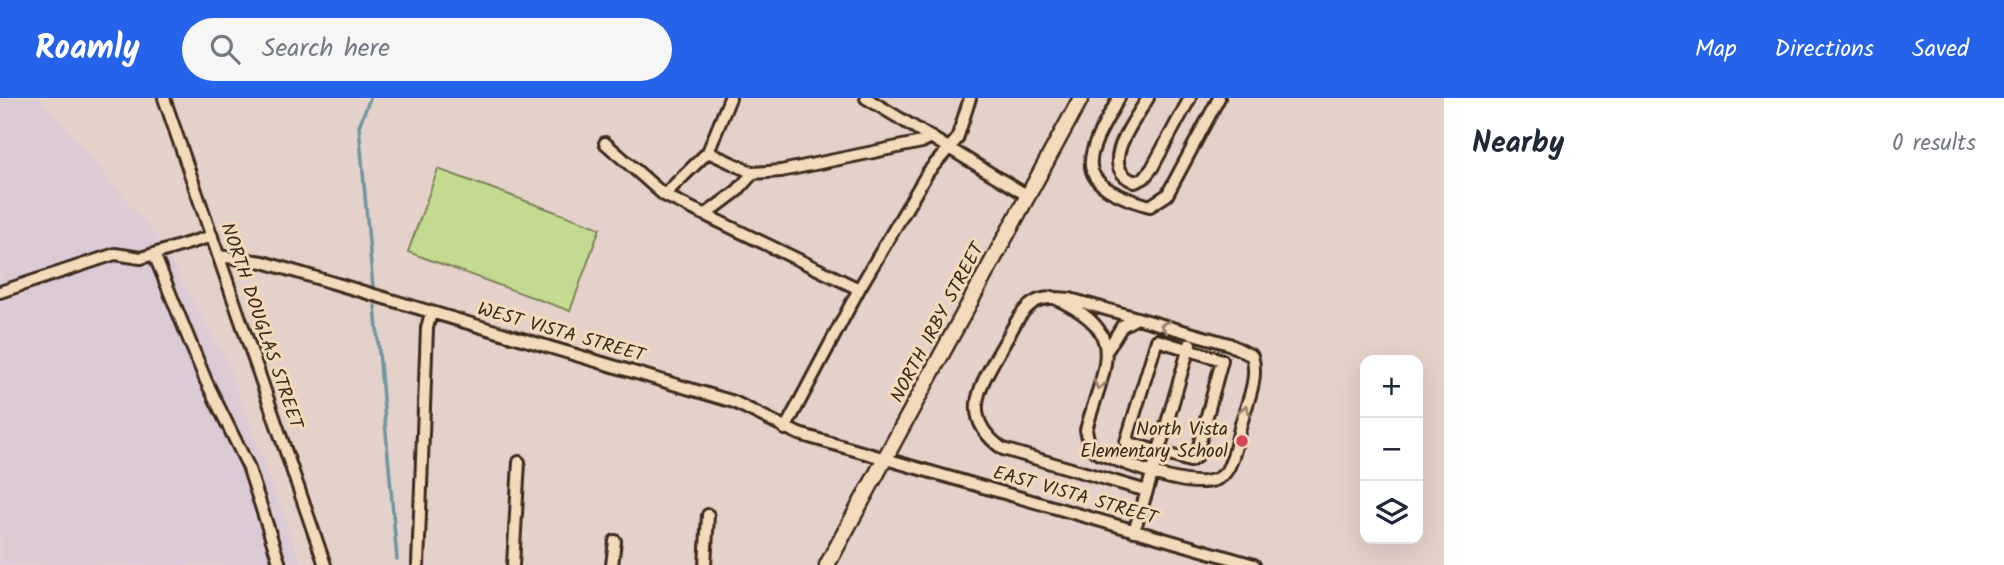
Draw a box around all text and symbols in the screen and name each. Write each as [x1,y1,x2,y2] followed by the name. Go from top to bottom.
[182,18,672,81] search box
[35,23,140,76] text: Roamly
[262,28,390,70] text: Search here
[206,30,244,68] icon: search
[1695,30,1737,69] text: Map
[1775,30,1874,69] text: Directions
[1912,30,1969,69] text: Saved
[1472,120,1564,168] text: Nearby
[1892,126,1976,162] text: 0 results
[212,219,311,435] street label: NORTH DOUGLAS STREET
[883,236,994,408] street label: NORTH IRBY STREET
[474,295,650,372] street label: WEST VISTA STREET
[1159,320,1171,334] one-way arrow
[1360,355,1423,544] map controls
[1360,355,1423,418] button: +
[1092,378,1107,390] one-way arrow
[1237,404,1252,416] one-way arrow
[1080,415,1228,467] place label: North Vista Elementary School
[1360,418,1423,481] button: −
[1234,433,1250,449] marker: North Vista Elementary School
[989,458,1162,534] street label: EAST VISTA STREET
[1360,481,1423,544] button: layers

